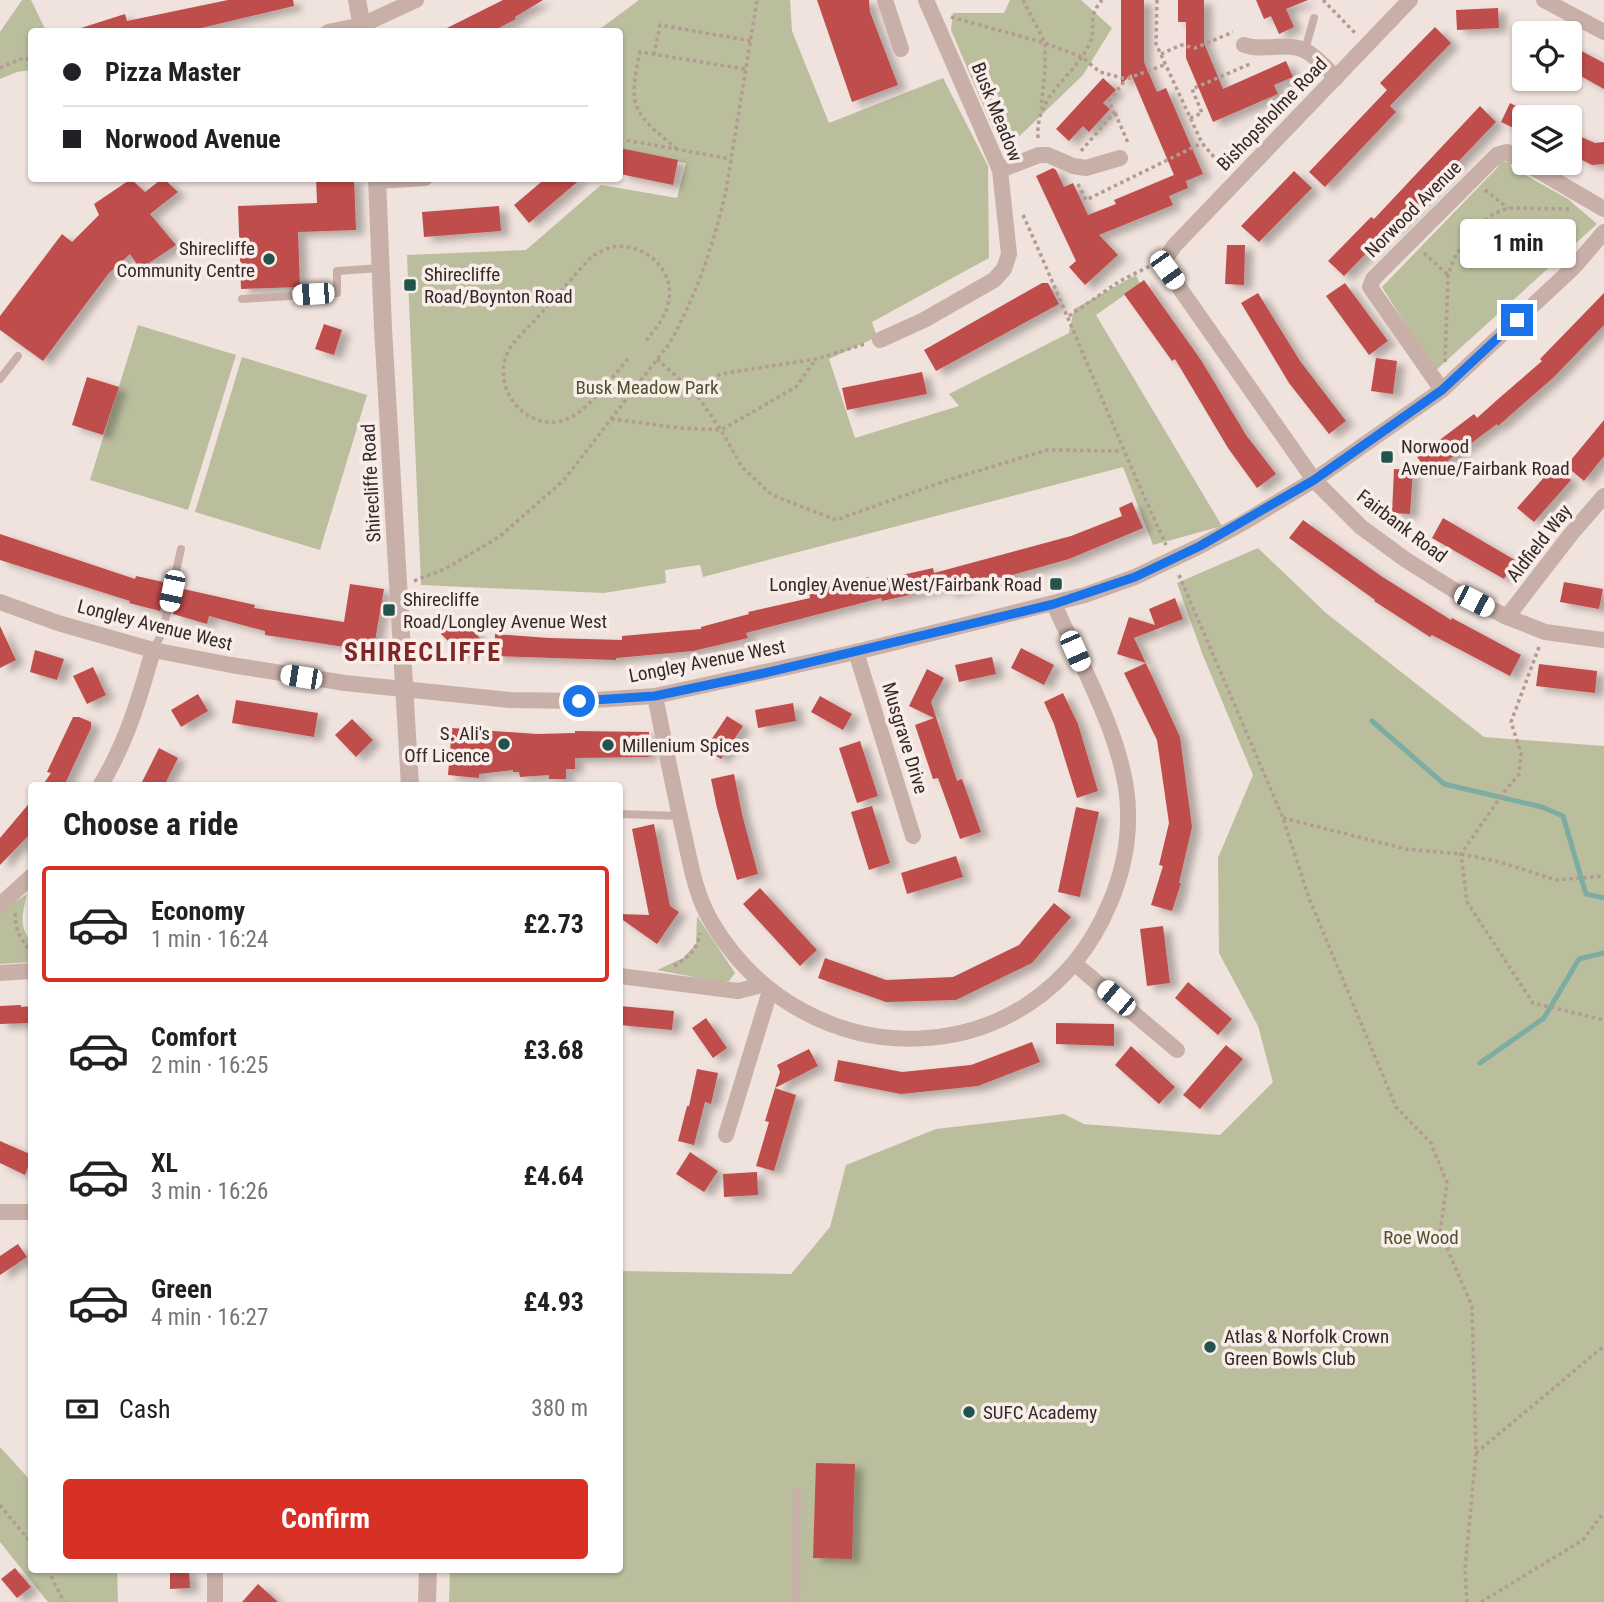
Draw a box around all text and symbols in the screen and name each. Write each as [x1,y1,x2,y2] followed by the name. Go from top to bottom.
[1512,21,1582,175] map controls
[1512,21,1582,91] button: locate
[1212,52,1332,176] street label: Bishopsholme Road
[105,57,241,87] text: Pizza Master
[967,59,1027,165] street label: Busk Meadow
[1512,105,1582,175] button: layers
[105,124,281,154] text: Norwood Avenue
[1360,156,1466,262] street label: Norwood Avenue
[1459,218,1575,268] callout: 1 min
[1492,230,1544,257] text: 1 min
[116,237,255,282] place label: Shirecliffe Community Centre
[1147,247,1188,293] car
[261,251,277,267] marker: Shirecliffe Community Centre
[424,263,573,308] place label: Shirecliffe Road/Boynton Road
[402,277,418,293] marker: Shirecliffe Road/Boynton Road
[292,282,335,306] car
[1501,304,1533,336] route end
[575,376,719,399] park label: Busk Meadow Park
[356,423,386,543] street label: Shirecliffe Road
[1401,435,1570,480] place label: Norwood Avenue/Fairbank Road
[1379,449,1395,465] marker: Norwood Avenue/Fairbank Road
[1352,485,1452,567] street label: Fairbank Road
[1502,500,1576,586] street label: Aldfield Way
[158,568,187,614] car
[769,573,1042,596] place label: Longley Avenue West/Fairbank Road
[1048,576,1064,592] marker: Longley Avenue West/Fairbank Road
[1451,582,1498,620] car
[403,588,607,633] place label: Shirecliffe Road/Longley Avenue West
[75,595,235,655] street label: Longley Avenue West
[381,602,397,618] marker: Shirecliffe Road/Longley Avenue West
[1057,628,1094,674] car
[627,635,787,687] street label: Longley Avenue West
[344,637,502,667] district label: SHIRECLIFFE
[279,663,324,691] car
[877,680,933,796] street label: Musgrave Drive
[563,685,595,717] route start
[404,722,490,767] place label: S. Ali's Off Licence
[622,734,750,757] place label: Millenium Spices
[496,736,512,752] marker: S. Ali's Off Licence
[600,737,616,753] marker: Millenium Spices
[63,805,238,843] text: Choose a ride
[67,893,130,956] icon: car
[151,896,245,926] text: Economy
[523,909,584,939] text: £2.73
[151,926,268,953] text: 1 min · 16:24
[1094,976,1139,1020] car
[67,1019,130,1082] icon: car
[151,1022,237,1052] text: Comfort
[523,1035,584,1065] text: £3.68
[151,1052,268,1079] text: 2 min · 16:25
[67,1145,130,1208] icon: car
[151,1148,178,1178] text: XL
[523,1161,584,1191] text: £4.64
[151,1178,268,1205] text: 3 min · 16:26
[1383,1226,1459,1249] park label: Roe Wood
[67,1271,130,1334] icon: car
[151,1274,212,1304] text: Green
[523,1287,584,1317] text: £4.93
[151,1304,268,1331] text: 4 min · 16:27
[1224,1325,1389,1370] place label: Atlas & Norfolk Crown Green Bowls Club
[1202,1339,1218,1355] marker: Atlas & Norfolk Crown Green Bowls Club
[63,1390,101,1428] icon: cash
[119,1394,171,1424] text: Cash
[531,1395,588,1422] text: 380 m
[983,1401,1097,1424] place label: SUFC Academy
[961,1404,977,1420] marker: SUFC Academy
[63,1479,588,1559] button: Confirm

